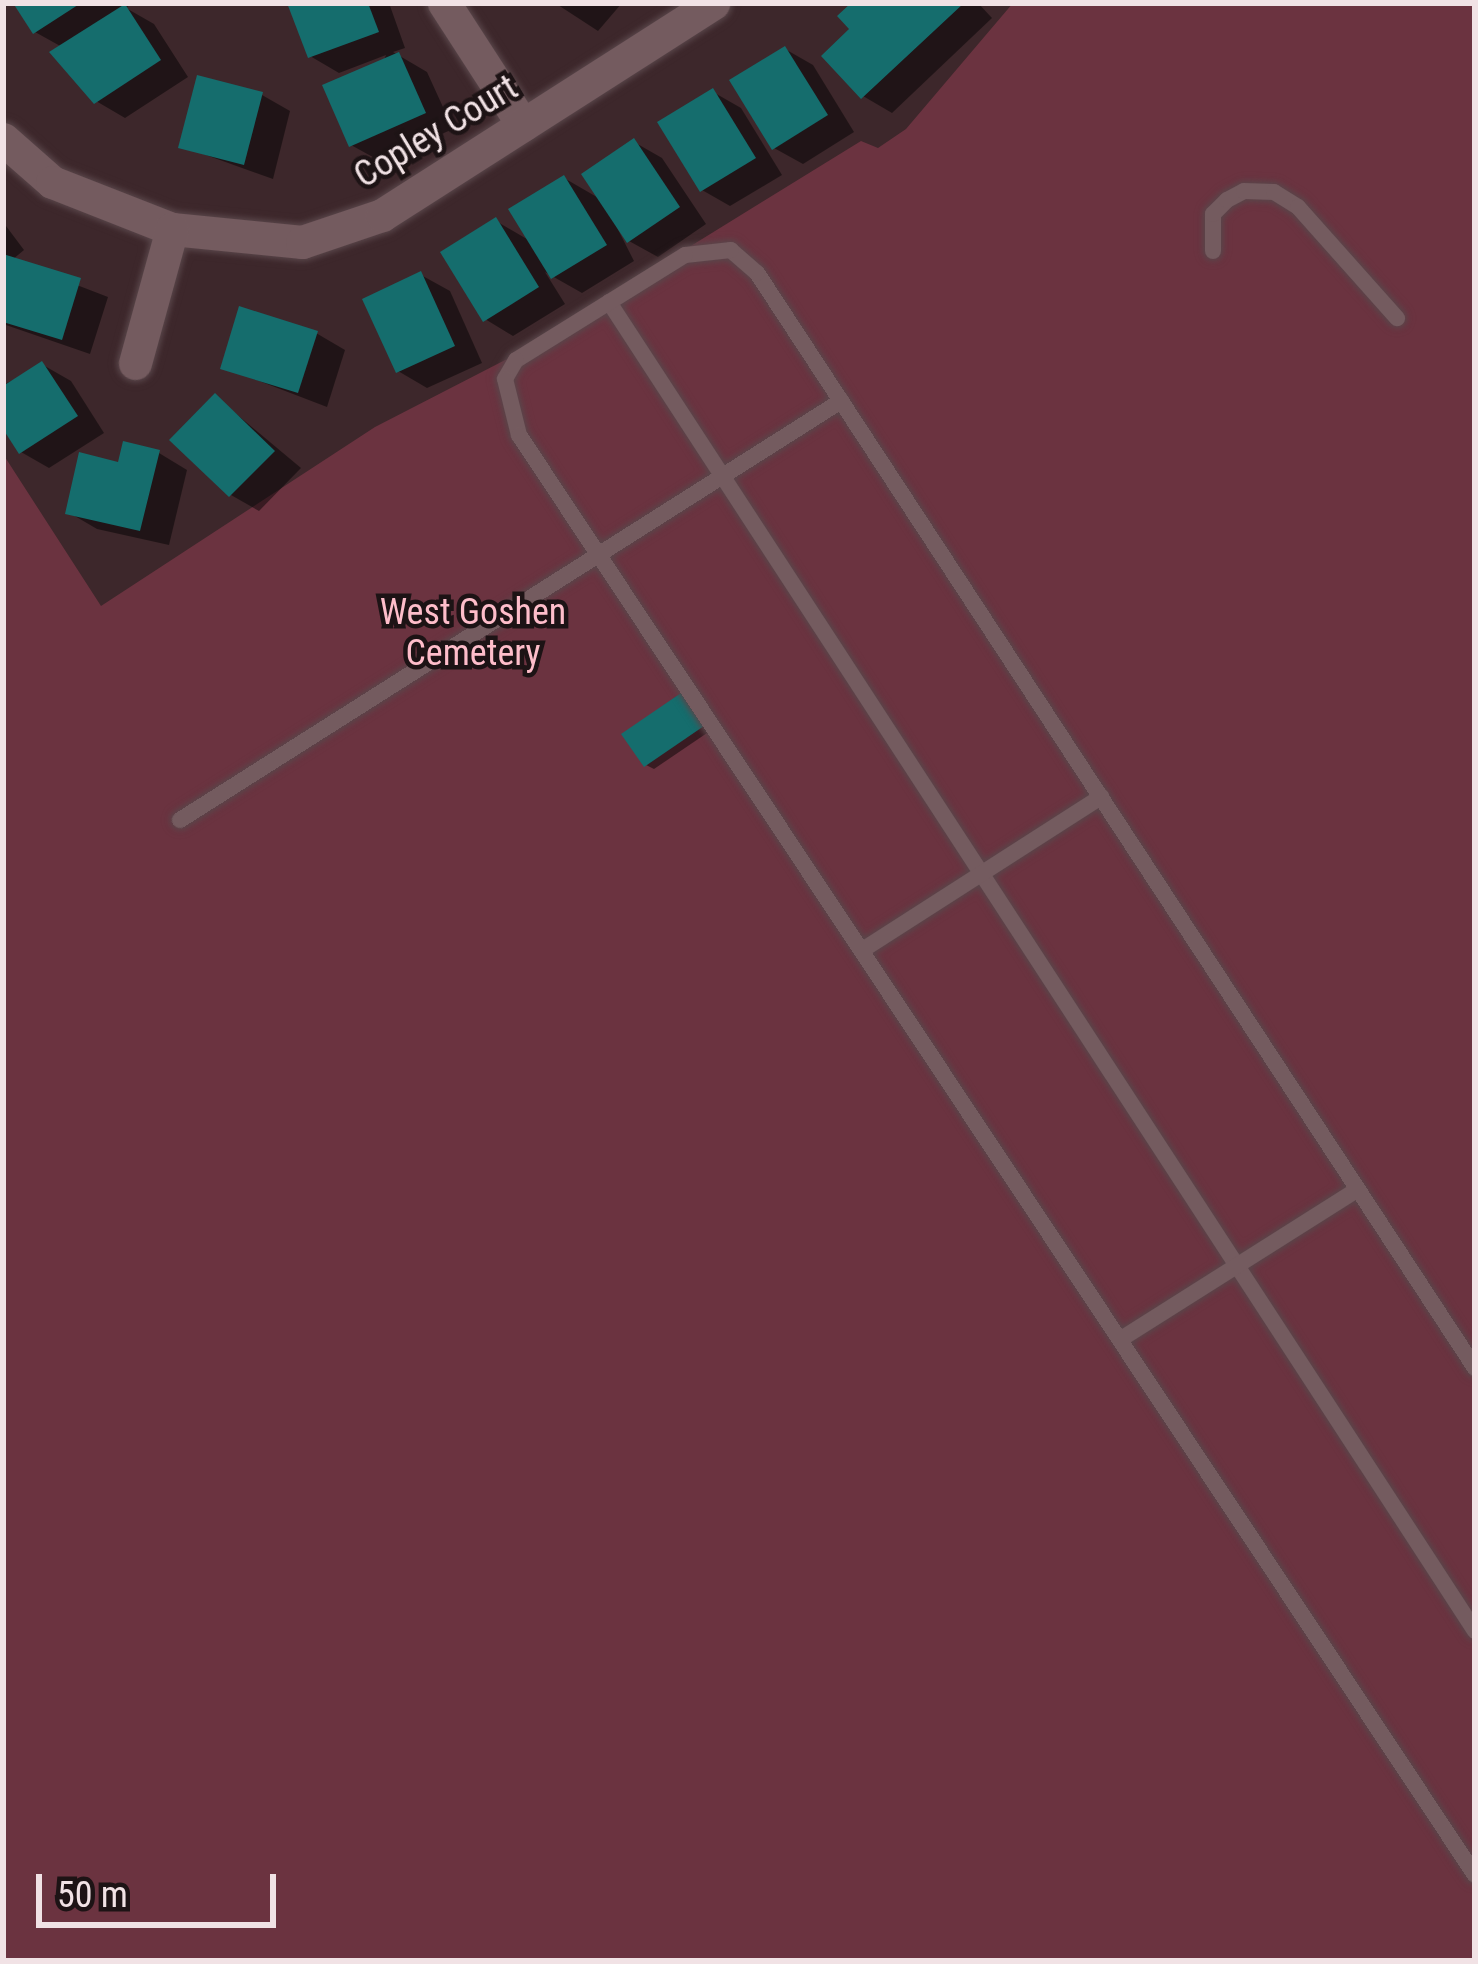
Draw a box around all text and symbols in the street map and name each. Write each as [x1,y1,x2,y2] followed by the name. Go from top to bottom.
[347,66,525,198] street label: Copley Court
[380,590,566,675] park label: West Goshen Cemetery
[42,1850,282,1924] scale bar
[57,1874,128,1916] text: 50 m

